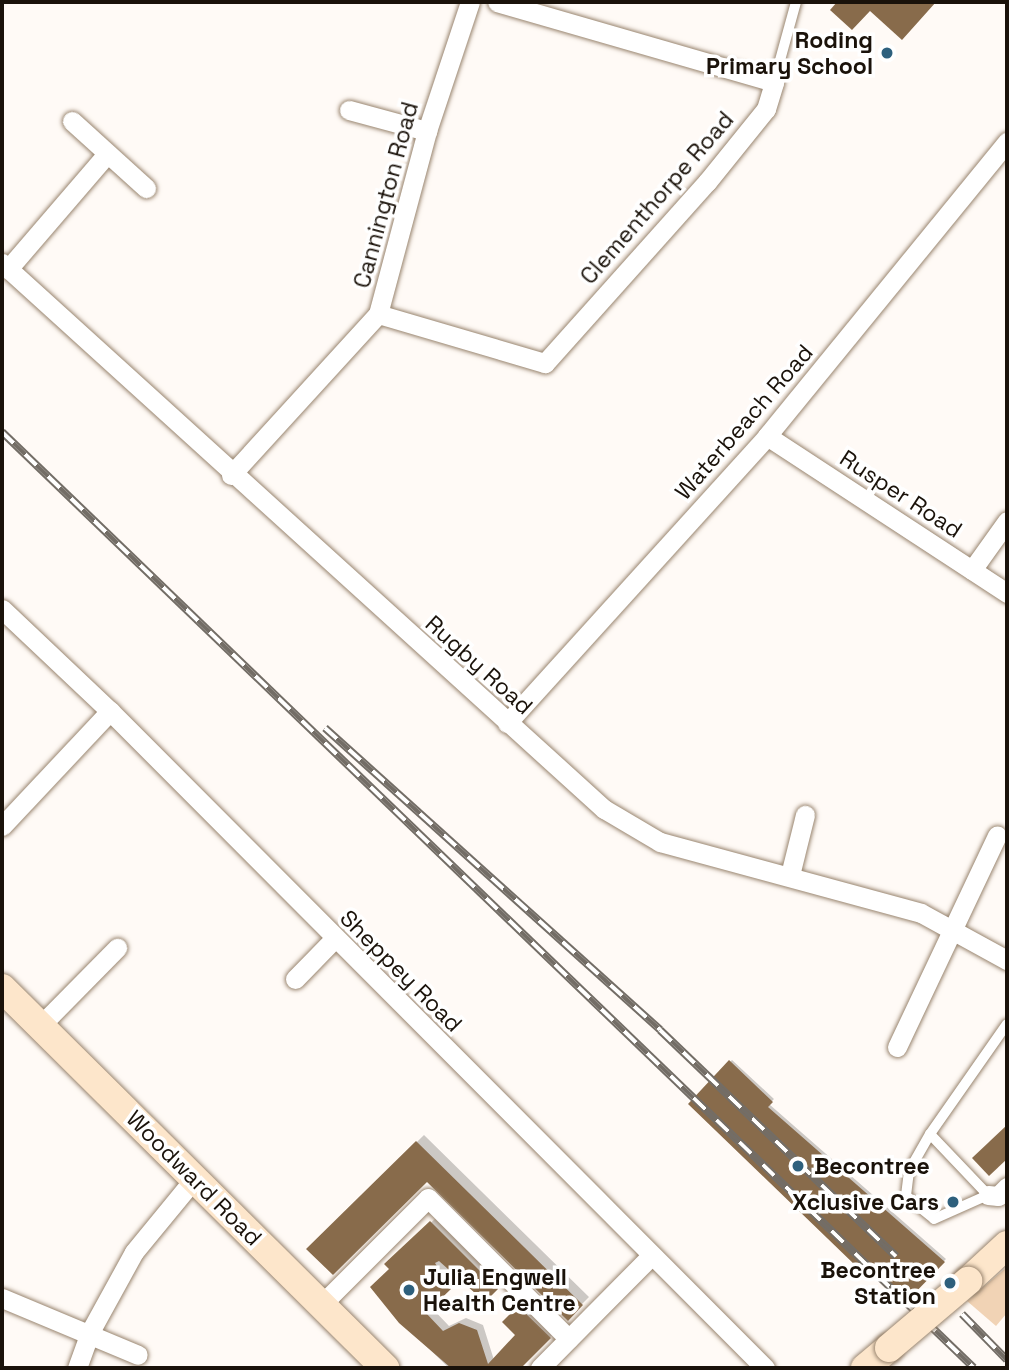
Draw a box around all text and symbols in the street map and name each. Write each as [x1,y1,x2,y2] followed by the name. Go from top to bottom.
[706,26,873,80] place label: Roding Primary School
[879,45,895,61] marker: Roding Primary School
[348,99,424,291] street label: Cannington Road
[575,106,739,290] street label: Clementhorpe Road
[669,339,819,505] street label: Waterbeach Road
[835,444,967,544] street label: Rusper Road
[420,610,538,720] street label: Rugby Road
[334,904,468,1038] street label: Sheppey Road
[121,1105,267,1251] street label: Woodward Road
[814,1152,930,1180] place label: Becontree
[788,1156,808,1176] marker: Becontree
[792,1188,939,1216] place label: Xclusive Cars
[945,1194,961,1210] marker: Xclusive Cars
[820,1256,936,1310] place label: Becontree Station
[423,1263,576,1317] place label: Julia Engwell Health Centre
[942,1275,958,1291] marker: Becontree Station
[401,1282,417,1298] marker: Julia Engwell Health Centre

